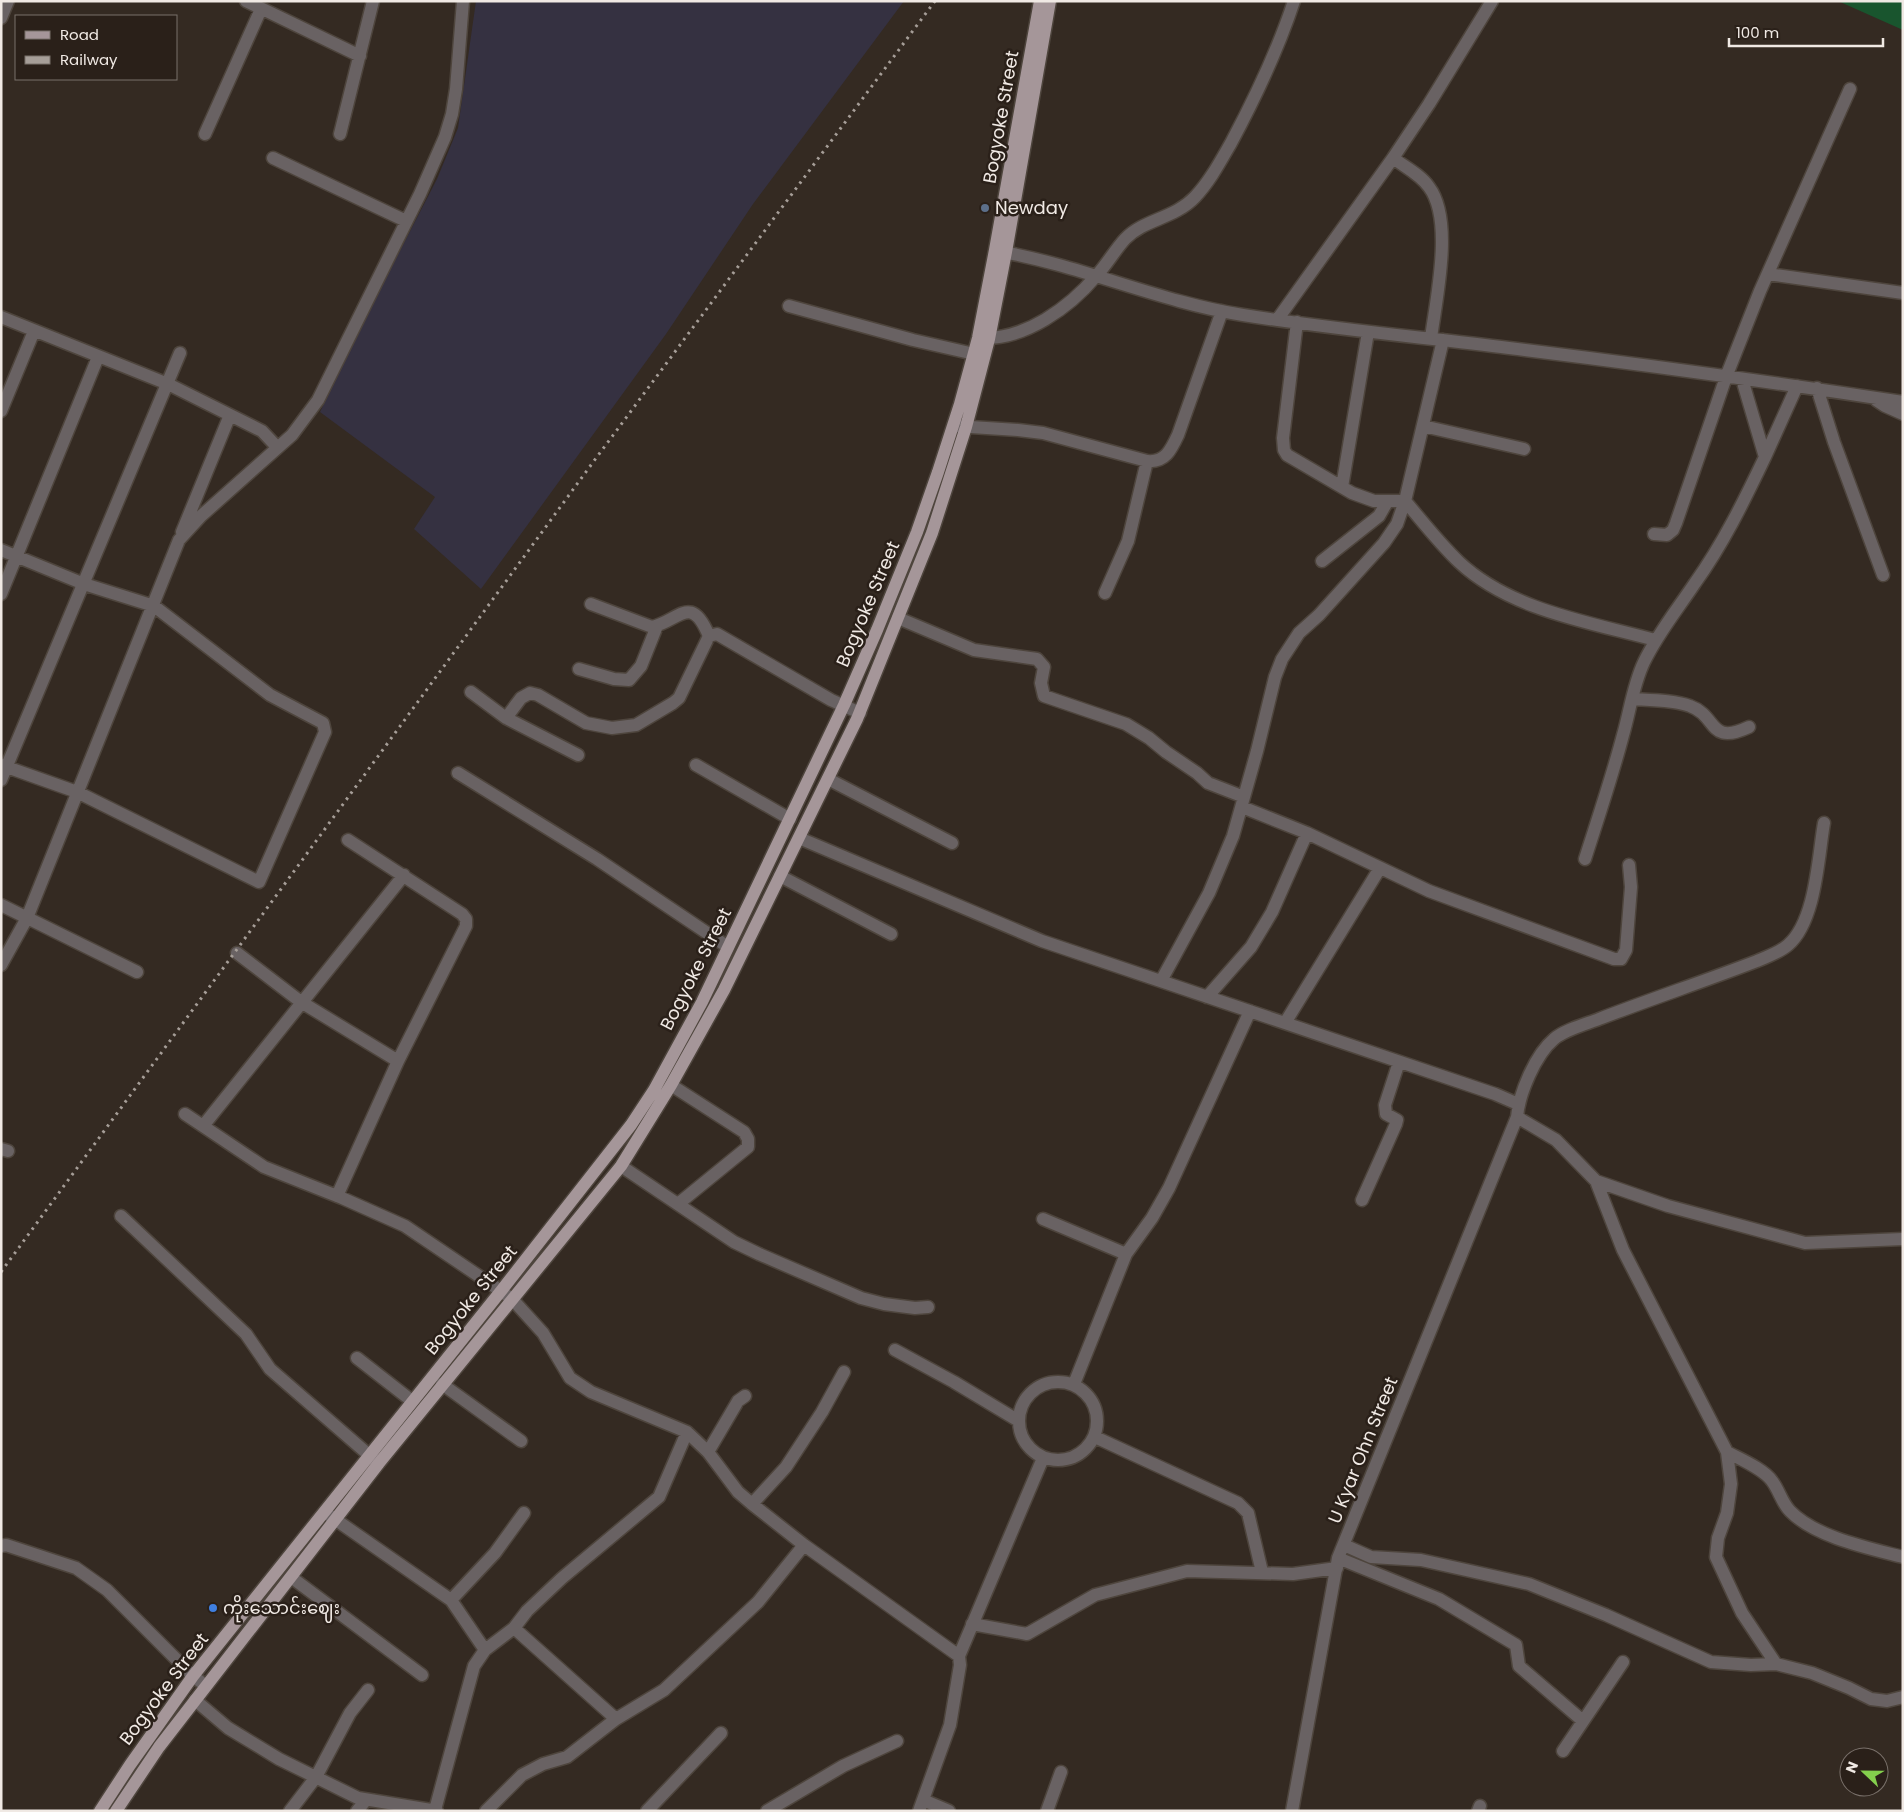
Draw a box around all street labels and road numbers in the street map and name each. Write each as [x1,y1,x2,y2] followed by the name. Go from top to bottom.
[977,49,1024,185] street label: Bogyoke Street
[830,537,905,671] street label: Bogyoke Street
[654,903,737,1034] street label: Bogyoke Street
[419,1240,523,1360] street label: Bogyoke Street
[1322,1373,1403,1527] street label: U Kyar Ohn Street
[113,1628,214,1750] street label: Bogyoke Street

